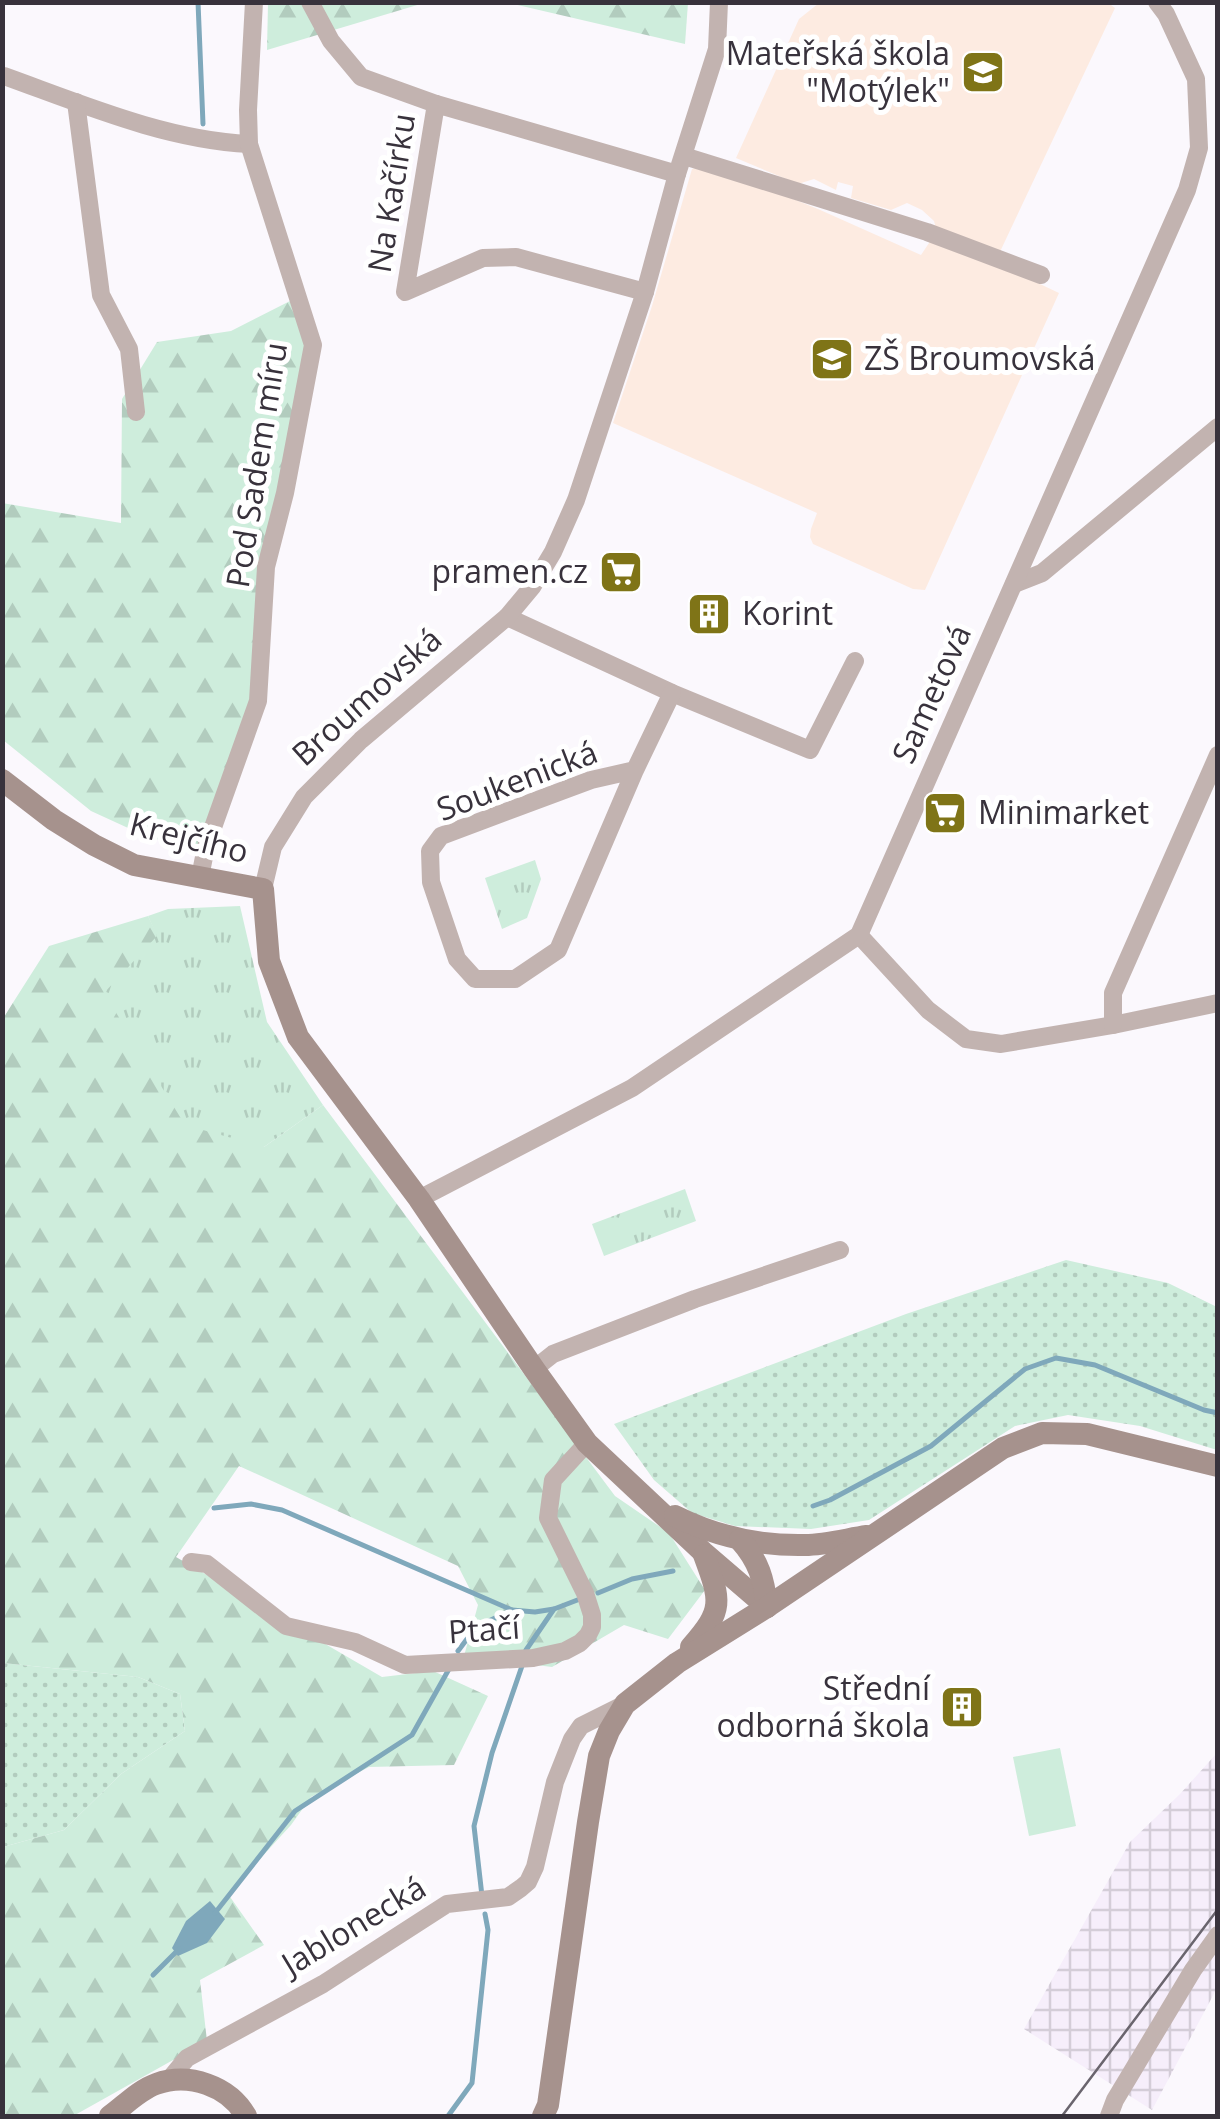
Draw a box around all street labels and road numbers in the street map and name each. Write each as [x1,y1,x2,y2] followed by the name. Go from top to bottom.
[357,110,424,275] street label: Na Kačírku
[215,339,296,590] street label: Pod Sadem míru
[282,617,450,775] street label: Broumovská
[881,617,980,769] street label: Sametová
[430,729,603,830] street label: Soukenická
[125,801,253,872] street label: Krejčího
[447,1604,522,1652] street label: Ptačí
[271,1865,433,1986] street label: Jablonecká

